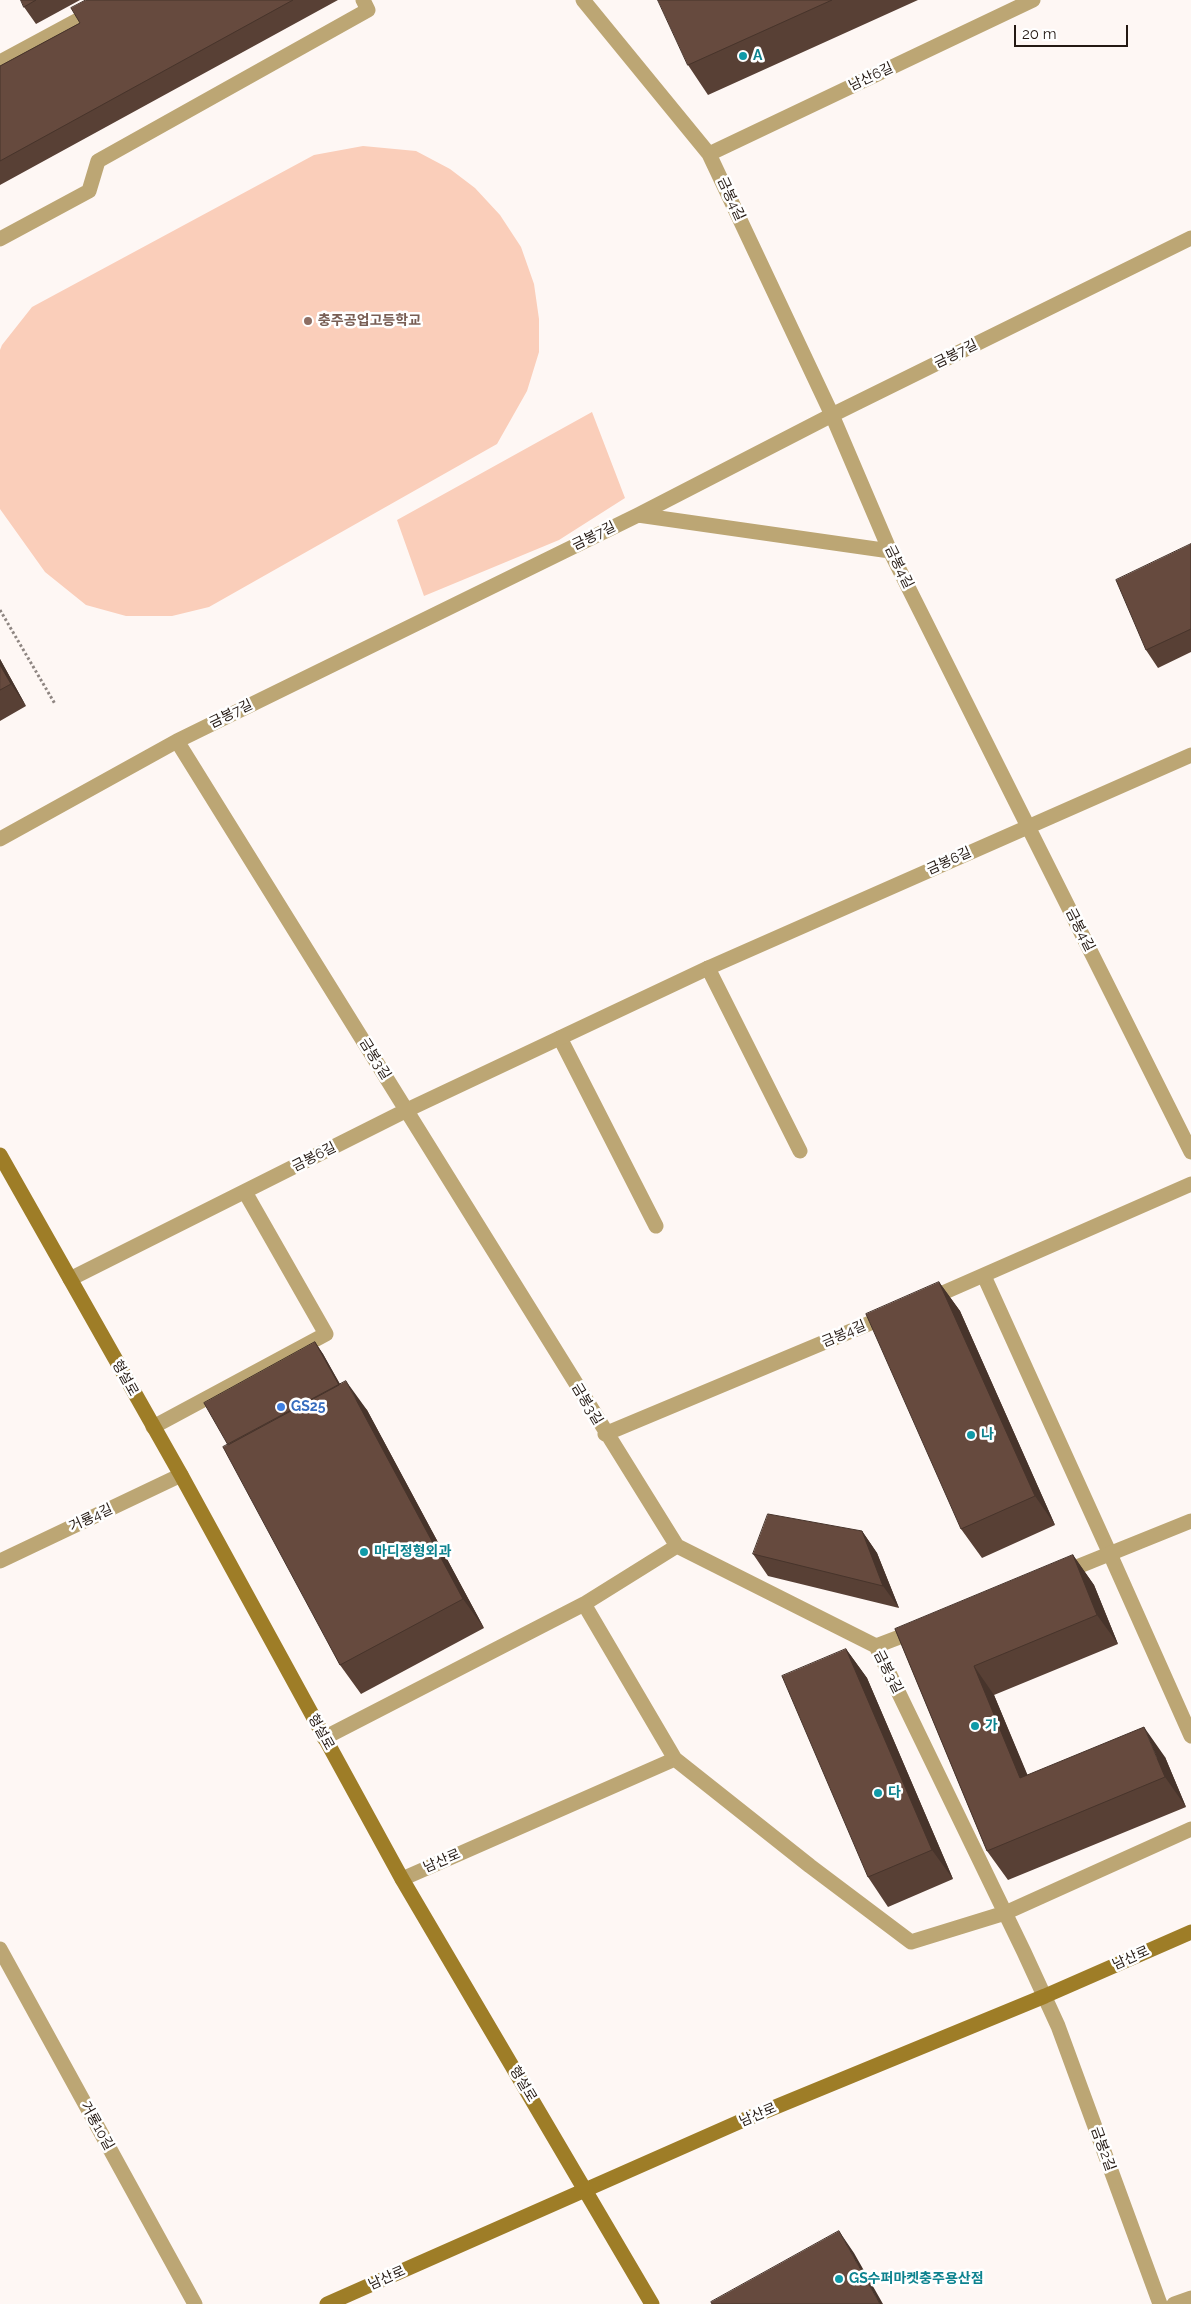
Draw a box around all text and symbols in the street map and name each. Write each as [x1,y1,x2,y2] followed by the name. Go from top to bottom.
[1016,15,1130,47] scale bar
[1022,25,1057,43] text: 20 m
[753,48,762,64] place label: A
[737,50,749,62] marker: A
[846,59,896,95] street label: 남산6길
[714,174,748,224] street label: 금봉4길
[318,313,421,329] place label: 충주공업고등학교
[302,315,314,327] marker: 충주공업고등학교
[932,336,980,372] street label: 금봉7길
[570,518,618,554] street label: 금봉7길
[881,543,917,591] street label: 금봉4길
[207,696,255,732] street label: 금봉7길
[924,844,974,878] street label: 금봉6길
[1062,906,1098,954] street label: 금봉4길
[356,1035,394,1083] street label: 금봉3길
[289,1139,339,1175] street label: 금봉6길
[819,1317,869,1351] street label: 금봉4길
[108,1357,142,1399] street label: 형설로
[568,1380,606,1428] street label: 금봉3길
[291,1399,325,1415] place label: GS25
[275,1401,287,1413] marker: GS25
[981,1427,994,1443] place label: 나
[965,1429,977,1441] marker: 나
[66,1501,116,1535] street label: 거룡4길
[374,1544,451,1560] place label: 마디정형외과
[358,1546,370,1558] marker: 마디정형외과
[870,1648,906,1696] street label: 금봉3길
[304,1711,338,1753] street label: 형설로
[985,1718,998,1734] place label: 가
[969,1720,981,1732] marker: 가
[888,1785,901,1801] place label: 다
[872,1787,884,1799] marker: 다
[421,1846,463,1876] street label: 남산로
[1110,1942,1152,1974] street label: 남산로
[506,2063,540,2105] street label: 형설로
[77,2099,117,2153] street label: 거룡10길
[737,2100,779,2130] street label: 남산로
[1087,2125,1119,2173] street label: 금봉2길
[366,2262,408,2294] street label: 남산로
[849,2271,984,2287] place label: GS수퍼마켓충주용산점
[833,2273,845,2285] marker: GS수퍼마켓충주용산점

